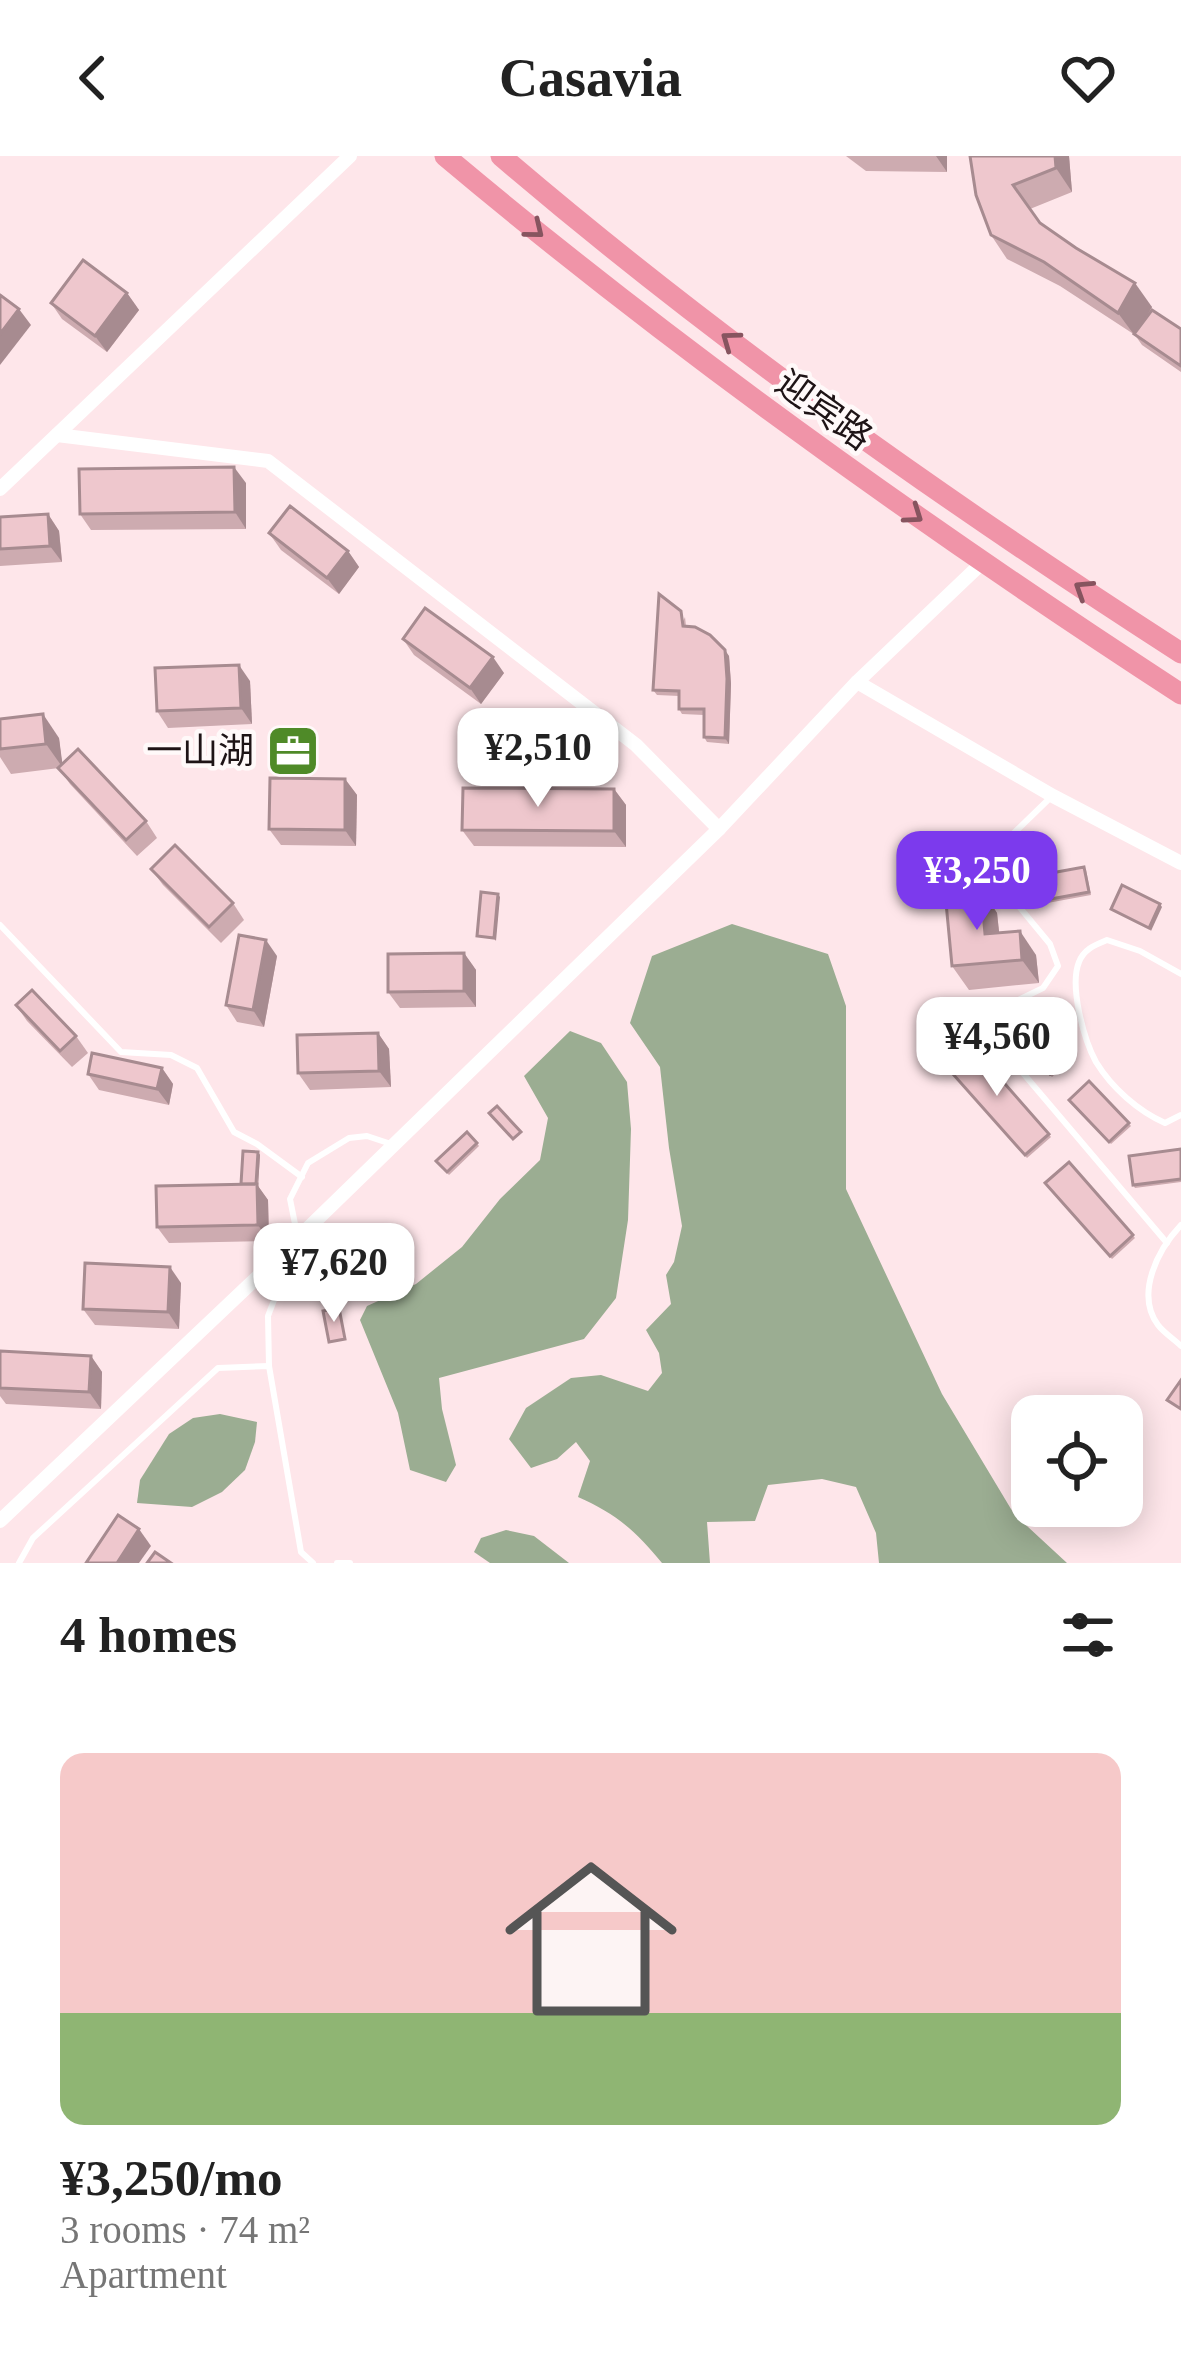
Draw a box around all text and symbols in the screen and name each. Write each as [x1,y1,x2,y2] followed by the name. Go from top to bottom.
[60,45,126,111] icon: back
[1055,45,1121,111] icon: heart
[499,48,682,108] text: Casavia
[522,216,544,237] one-way arrow
[721,333,743,355] one-way arrow
[769,362,879,458] street label: 迎宾路
[901,501,923,523] one-way arrow
[1074,582,1096,604] one-way arrow
[440,708,636,810] pin: ¥2,510
[265,723,321,779] office icon: 一山湖
[484,725,592,768] text: ¥2,510
[146,731,254,771] place label: 一山湖
[879,831,1075,933] pin: ¥3,250
[923,848,1031,891] text: ¥3,250
[899,997,1095,1099] pin: ¥4,560
[943,1014,1051,1057] text: ¥4,560
[236,1223,432,1325] pin: ¥7,620
[280,1240,388,1283] text: ¥7,620
[1011,1395,1143,1527] map controls
[1011,1395,1143,1527] button: locate
[1055,1602,1121,1668] icon: filters
[60,1607,237,1663] text: 4 homes
[483,1831,699,2047] icon: home
[60,2150,282,2206] text: ¥3,250/mo
[60,2208,310,2251] text: 3 rooms · 74 m²
[60,2253,227,2296] text: Apartment

